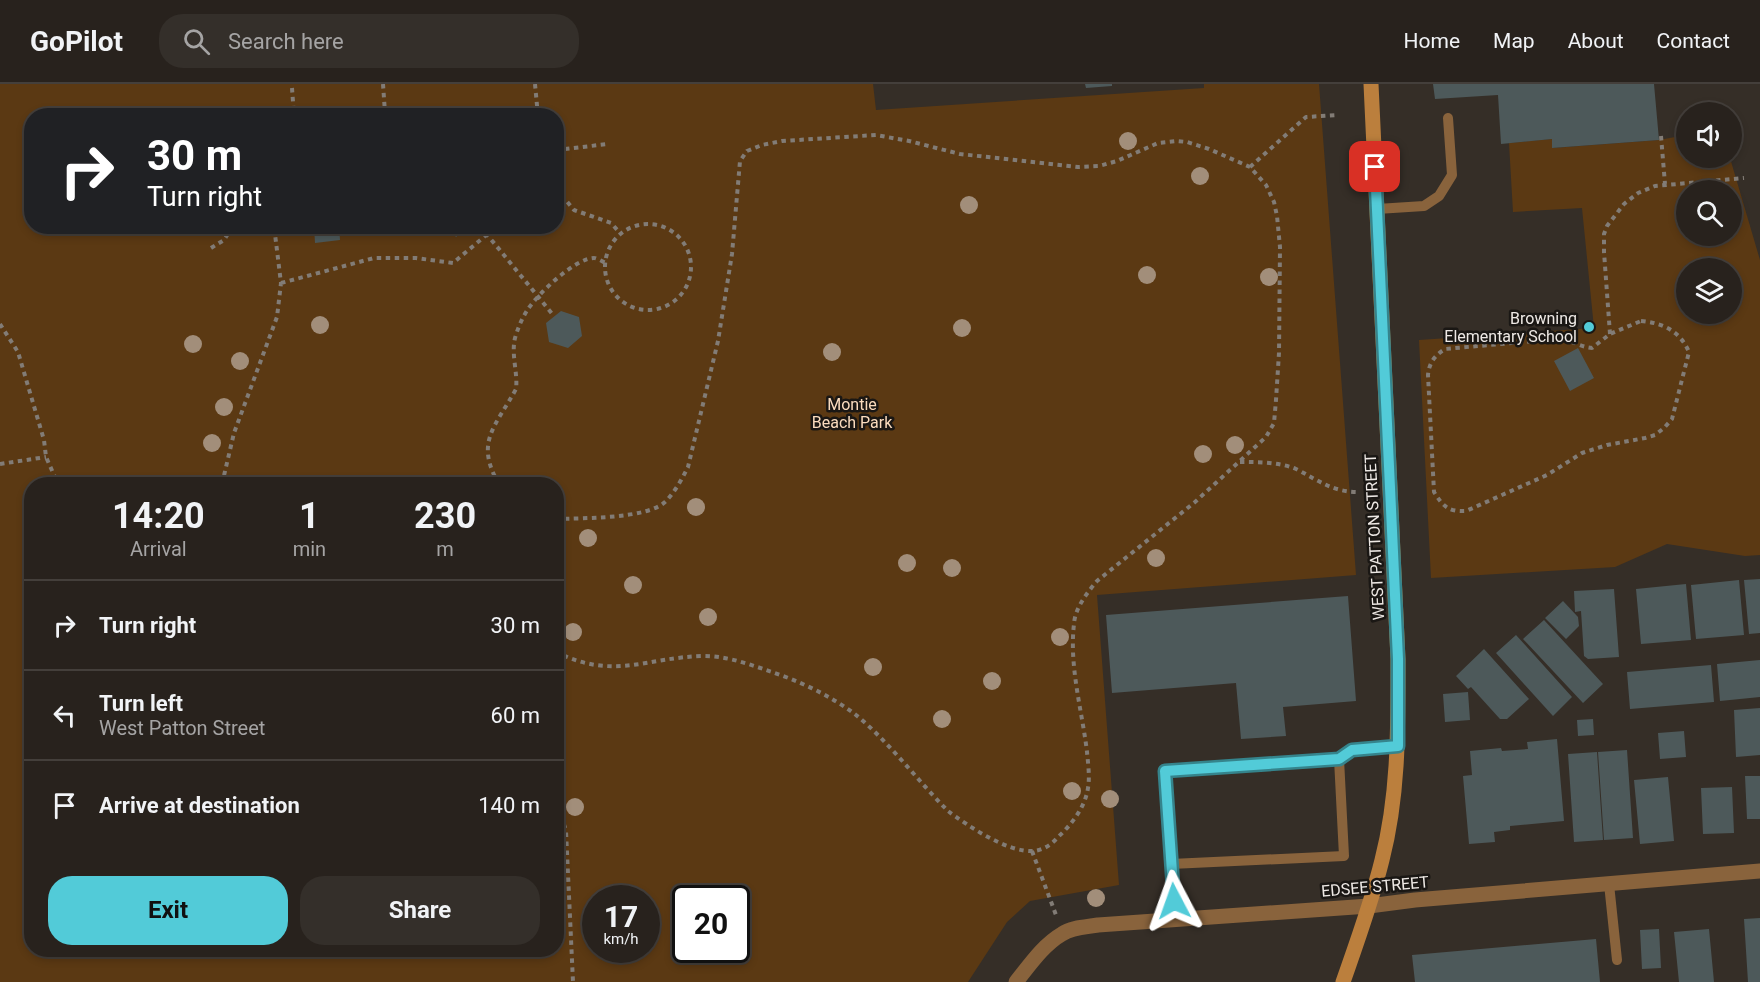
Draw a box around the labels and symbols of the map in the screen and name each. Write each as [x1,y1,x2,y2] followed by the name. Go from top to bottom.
[1349,141,1400,192] pin
[1444,309,1577,346] place label: Browning Elementary School
[1582,320,1596,334] marker: Browning Elementary School
[812,395,893,432] park label: Montie Beach Park
[1361,453,1388,621] street label: WEST PATTON STREET
[1142,869,1206,933] position arrow
[1320,872,1430,901] street label: EDSEE STREET
[672,885,750,963] speed limit sign: 20

